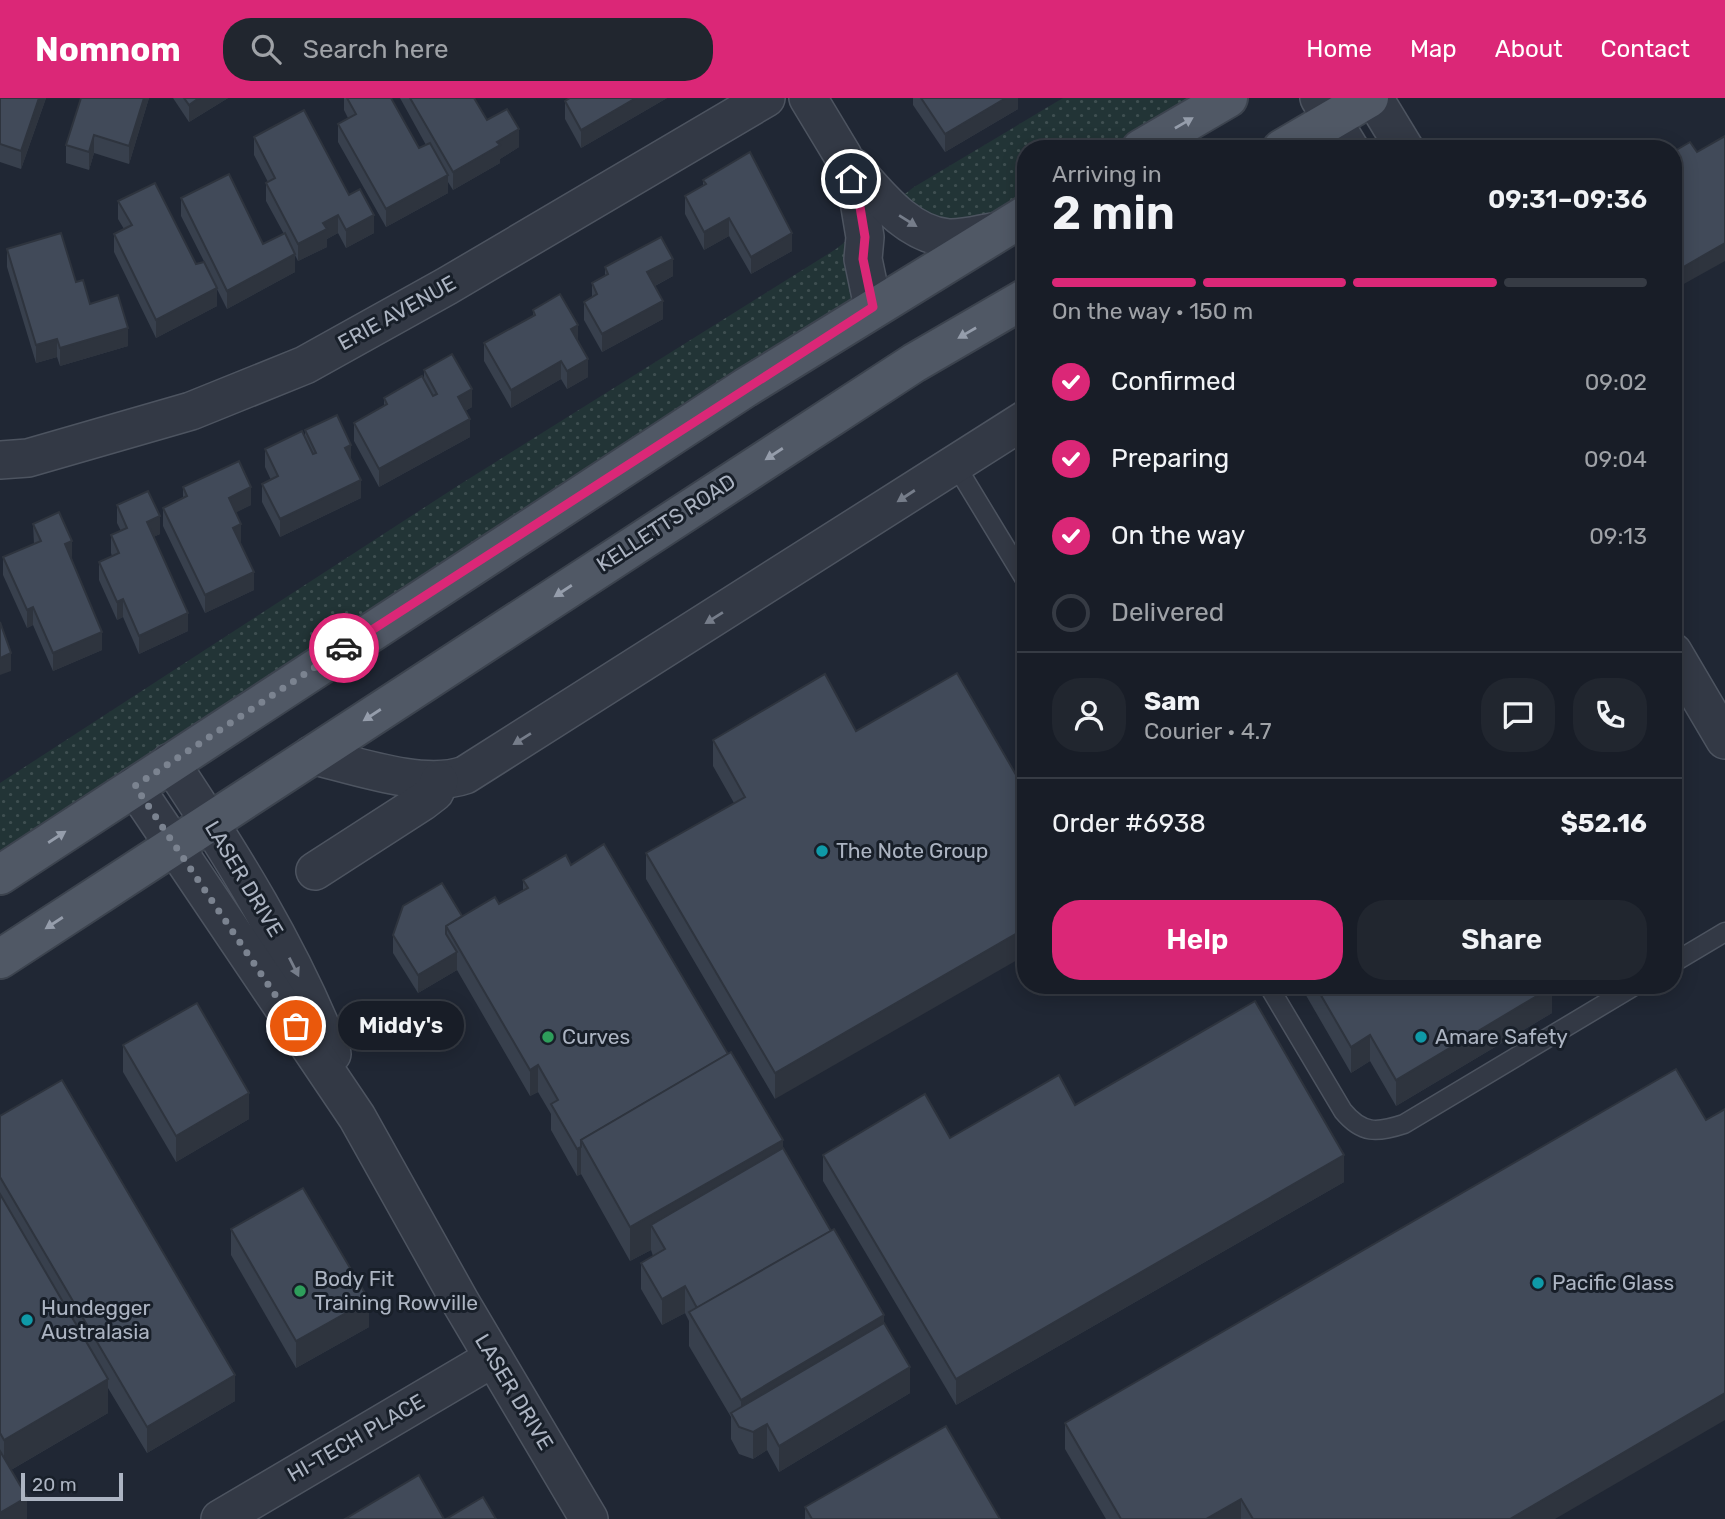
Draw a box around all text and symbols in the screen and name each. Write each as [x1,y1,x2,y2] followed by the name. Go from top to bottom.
[223,18,713,81] search box
[35,30,181,69] text: Nomnom
[247,30,285,68] icon: search
[303,34,449,65] text: Search here
[1306,35,1372,63] text: Home
[1410,35,1457,63] text: Map
[1495,35,1563,63] text: About
[1601,35,1690,63] text: Contact
[1175,117,1194,130] one-way arrow
[821,149,881,209] pin
[832,160,870,198] icon: home
[1052,160,1162,188] text: Arriving in
[1488,184,1647,215] text: 09:31–09:36
[1052,186,1175,241] text: 2 min
[899,215,918,228] one-way arrow
[333,270,460,355] street label: ERIE AVENUE
[1052,297,1253,325] text: On the way · 150 m
[957,327,976,339] one-way arrow
[1052,363,1090,401] icon: check
[1111,366,1236,397] text: Confirmed
[1585,368,1647,396] text: 09:02
[1052,440,1090,478] icon: check
[1111,443,1229,474] text: Preparing
[1584,445,1647,473] text: 09:04
[764,447,784,460] one-way arrow
[592,468,740,577] street label: KELLETTS ROAD
[897,489,916,502] one-way arrow
[1052,517,1090,555] icon: check
[1111,520,1245,551] text: On the way
[1589,522,1647,550] text: 09:13
[553,584,572,597] one-way arrow
[1111,597,1224,628] text: Delivered
[705,611,724,624] one-way arrow
[309,613,379,683] courier
[325,629,363,667] icon: car
[1052,678,1126,752] button: person
[1481,678,1555,752] button: chat
[1573,678,1647,752] button: phone
[1144,686,1200,717] text: Sam
[363,708,381,722] one-way arrow
[1144,717,1271,745] text: Courier · 4.7
[512,733,532,746] one-way arrow
[1052,808,1206,839] text: Order #6938
[1560,808,1647,839] text: $52.16
[200,816,289,941] street label: LASER DRIVE
[47,831,67,844] one-way arrow
[836,838,988,863] place label: The Note Group
[814,843,830,859] marker: The Note Group
[1052,900,1343,980] button: Help
[1357,900,1647,980] button: Share
[44,917,64,930] one-way arrow
[289,957,300,977] one-way arrow
[266,996,326,1056] pin
[338,1002,464,1051] callout: Middy's
[277,1007,315,1045] icon: bag
[359,1011,443,1039] text: Middy's
[562,1024,630,1049] place label: Curves
[1435,1024,1568,1049] place label: Amare Safety
[540,1029,556,1045] marker: Curves
[1413,1029,1429,1045] marker: Amare Safety
[314,1266,478,1315] place label: Body Fit Training Rowville
[1552,1270,1674,1295] place label: Pacific Glass
[1530,1275,1546,1291] marker: Pacific Glass
[292,1283,308,1299] marker: Body Fit Training Rowville
[41,1295,150,1344] place label: Hundegger Australasia
[19,1312,35,1328] marker: Hundegger Australasia
[470,1329,559,1454] street label: LASER DRIVE
[283,1388,429,1487] street label: HI-TECH PLACE
[21,1470,122,1502] scale bar
[32,1473,77,1496] text: 20 m

